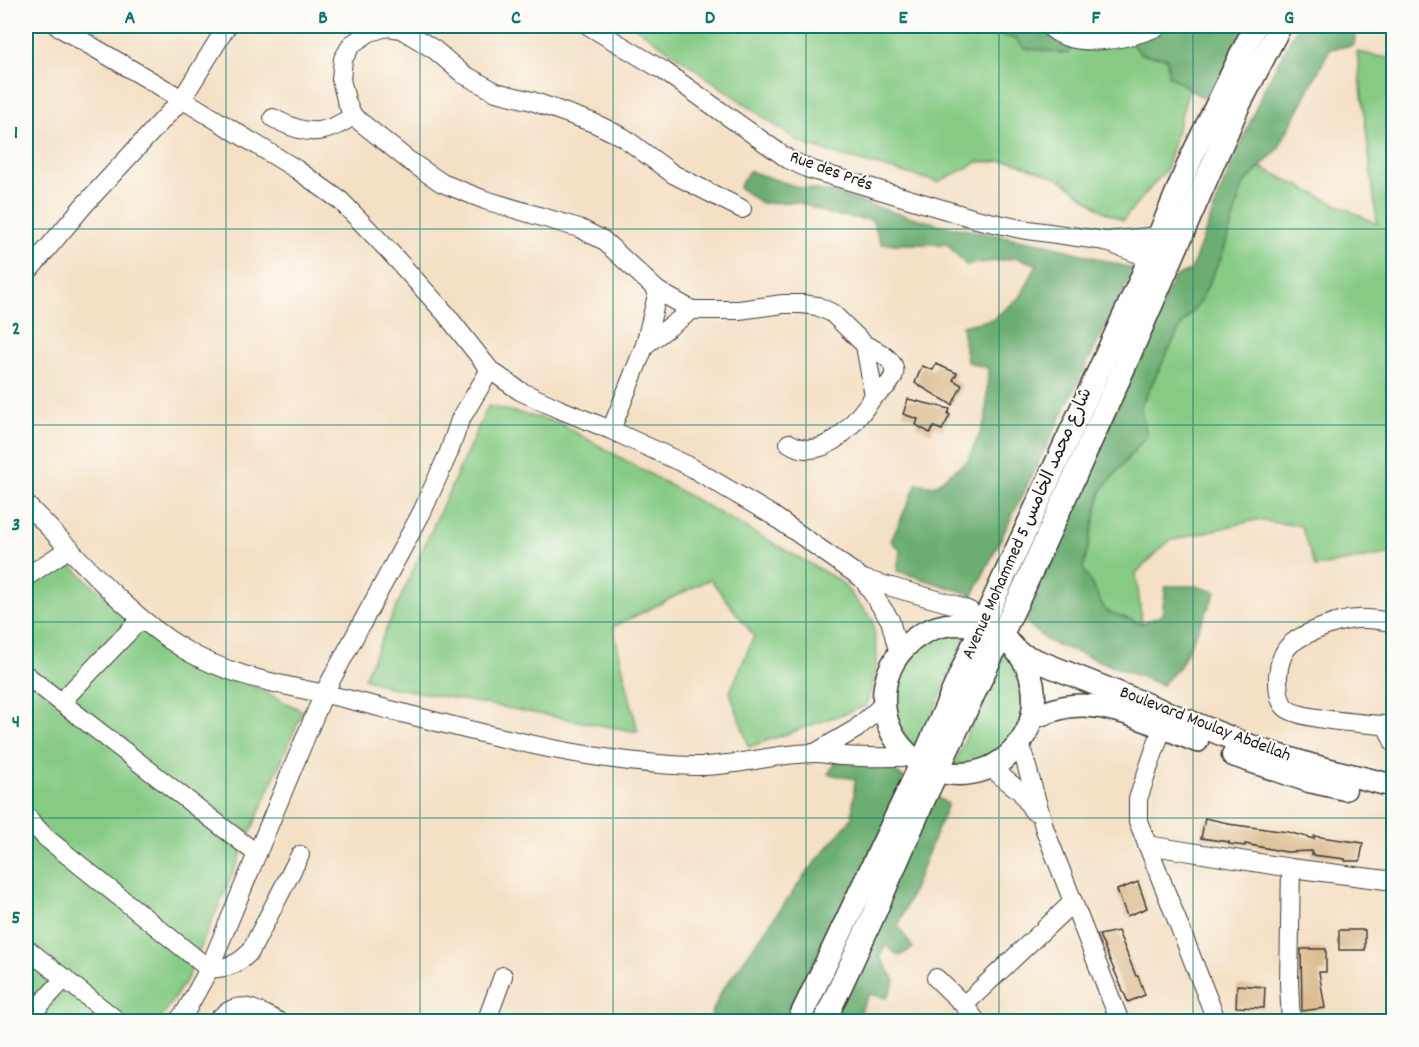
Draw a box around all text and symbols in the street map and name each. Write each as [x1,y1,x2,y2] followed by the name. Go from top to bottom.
[125,5,136,33] text: A
[318,5,328,33] text: B
[511,5,521,33] text: C
[705,5,716,33] text: D
[898,5,908,33] text: E
[1092,5,1102,33] text: F
[1284,5,1294,33] text: G
[14,120,18,148] text: 1
[786,145,876,199] street label: Rue des Prés
[12,316,20,344] text: 2
[957,384,1099,664] street label: Avenue Mohammed 5 شارع محمد الخامس
[12,512,20,540] text: 3
[1116,681,1294,769] street label: Boulevard Moulay Abdellah
[12,709,20,737] text: 4
[11,905,21,933] text: 5

